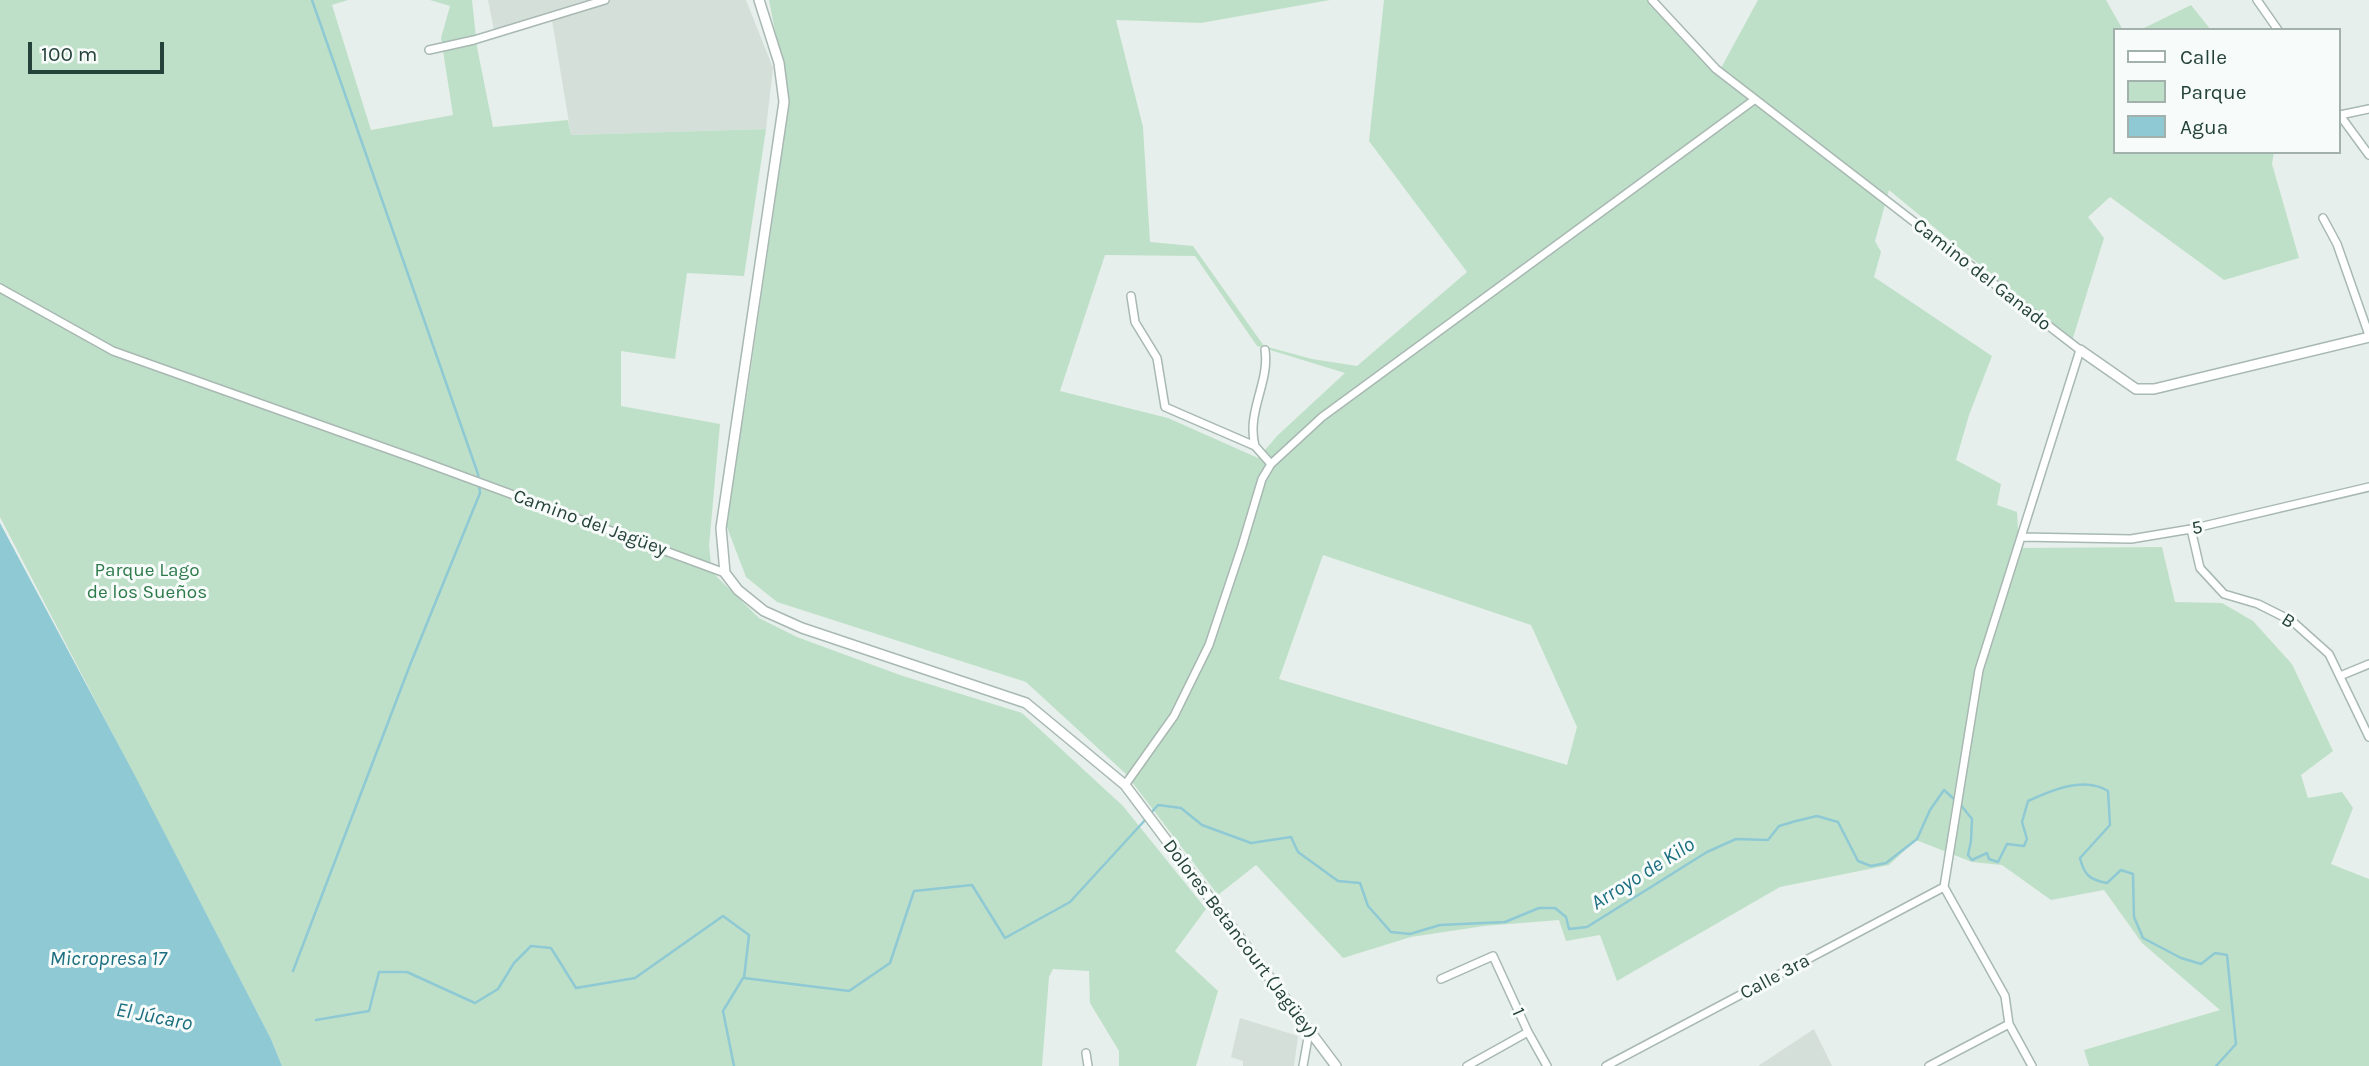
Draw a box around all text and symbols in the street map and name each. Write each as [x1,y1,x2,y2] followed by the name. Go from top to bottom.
[32,28,168,72] scale bar
[2114,28,2341,154] legend
[41,42,98,66] text: 100 m
[2180,45,2227,69] text: Calle
[2180,80,2247,104] text: Parque
[2180,115,2228,139] text: Agua
[1908,214,2056,336] street label: Camino del Ganado
[510,485,670,561] street label: Camino del Jagüey
[2189,516,2205,540] street label: 5
[87,560,207,604] park label: Parque Lago de los Sueños
[2277,608,2299,634] street label: B
[1586,832,1700,916] water label: Arroyo de Kilo
[1158,835,1322,1043] street label: Dolores Betancourt (Jagüey)
[49,946,167,972] water label: Micropresa 17
[1736,949,1814,1005] street label: Calle 3ra
[114,997,194,1037] water label: El Júcaro
[1506,1004,1530,1020] street label: 1

